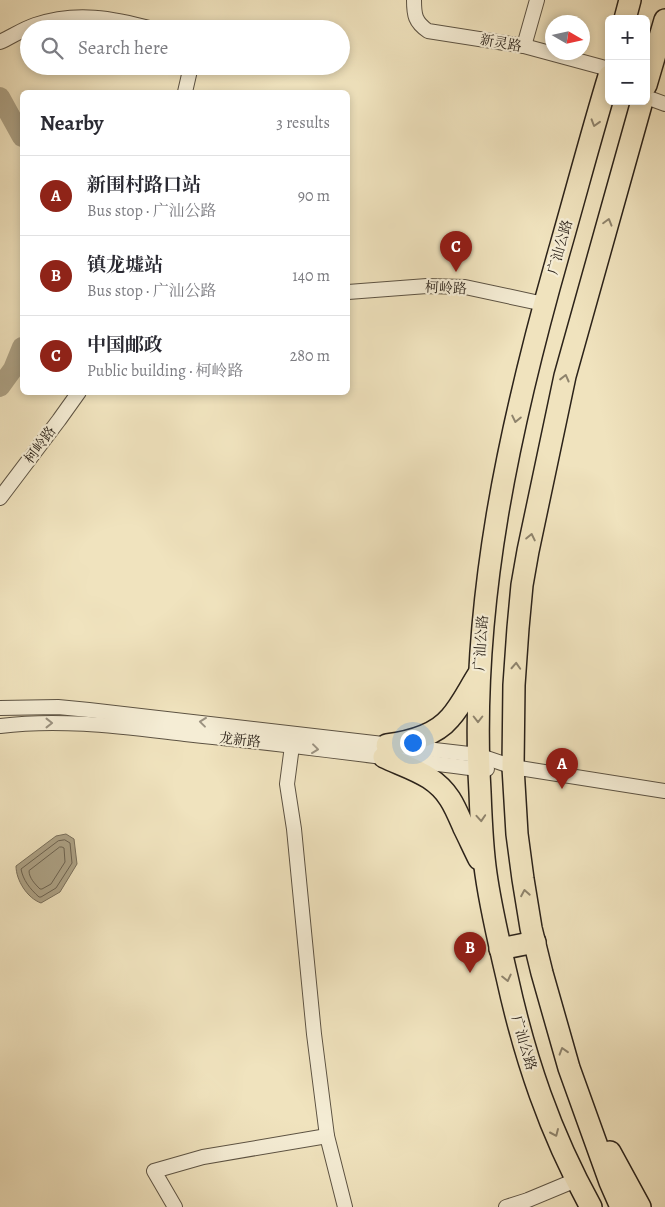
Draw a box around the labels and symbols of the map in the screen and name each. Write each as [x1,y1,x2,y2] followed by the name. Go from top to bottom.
[545,15,590,60] north arrow
[479,30,523,56] street label: 新灵路
[590,118,600,127] one-way arrow
[543,217,577,277] street label: 广汕公路
[603,218,613,226] one-way arrow
[440,231,472,272] pin: C
[425,277,467,299] street label: 柯岭路
[559,374,570,383] one-way arrow
[511,415,522,424] one-way arrow
[20,423,60,467] street label: 柯岭路
[525,533,535,542] one-way arrow
[470,614,492,672] street label: 广汕公路
[510,661,521,669] one-way arrow
[473,715,483,723] one-way arrow
[199,717,207,728] one-way arrow
[45,718,53,728] one-way arrow
[218,728,262,752] street label: 龙新路
[400,730,426,756] your location
[311,743,319,754] one-way arrow
[546,748,578,789] pin: A
[476,814,487,822] one-way arrow
[521,889,531,897] one-way arrow
[454,932,486,973] pin: B
[501,974,512,983] one-way arrow
[507,1013,541,1073] street label: 广汕公路
[559,1047,569,1055] one-way arrow
[548,1128,559,1137] one-way arrow

